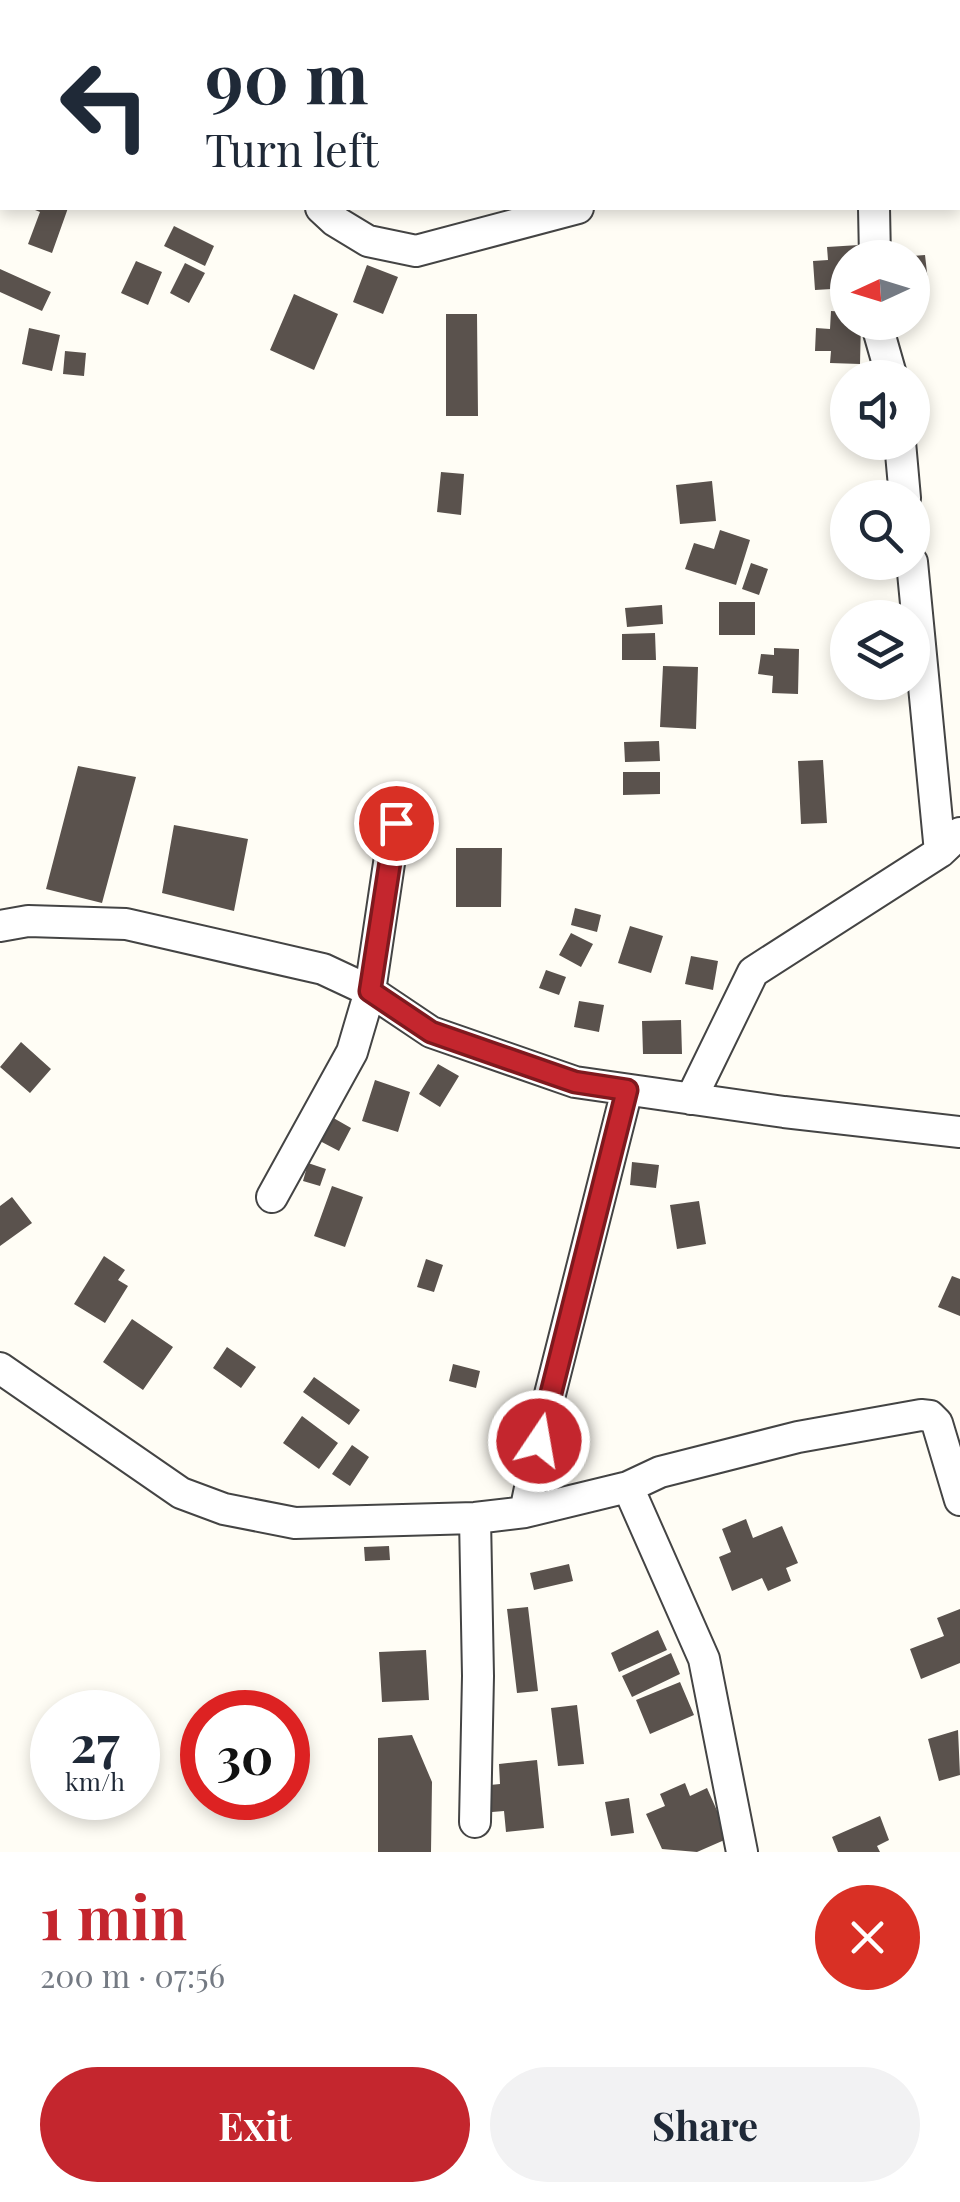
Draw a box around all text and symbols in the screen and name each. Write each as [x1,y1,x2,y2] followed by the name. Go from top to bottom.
[205,28,369,122] text: 90 m
[40,40,170,170] icon: left
[205,118,379,178] text: Turn left
[830,240,930,340] north arrow
[830,240,930,700] map controls
[830,360,930,460] button: sound
[830,480,930,580] button: search
[830,600,930,700] button: layers
[354,781,439,866] pin
[369,796,424,851] icon: arrive
[487,1389,591,1493] position arrow
[180,1690,310,1820] speed limit sign: 30
[71,1709,119,1776] text: 27
[65,1764,125,1797] text: km/h
[40,1875,187,1955] text: 1 min
[815,1885,920,1990] button: close
[40,1953,225,1996] text: 200 m · 07:56
[40,2067,470,2182] button: Exit
[490,2067,920,2182] button: Share

